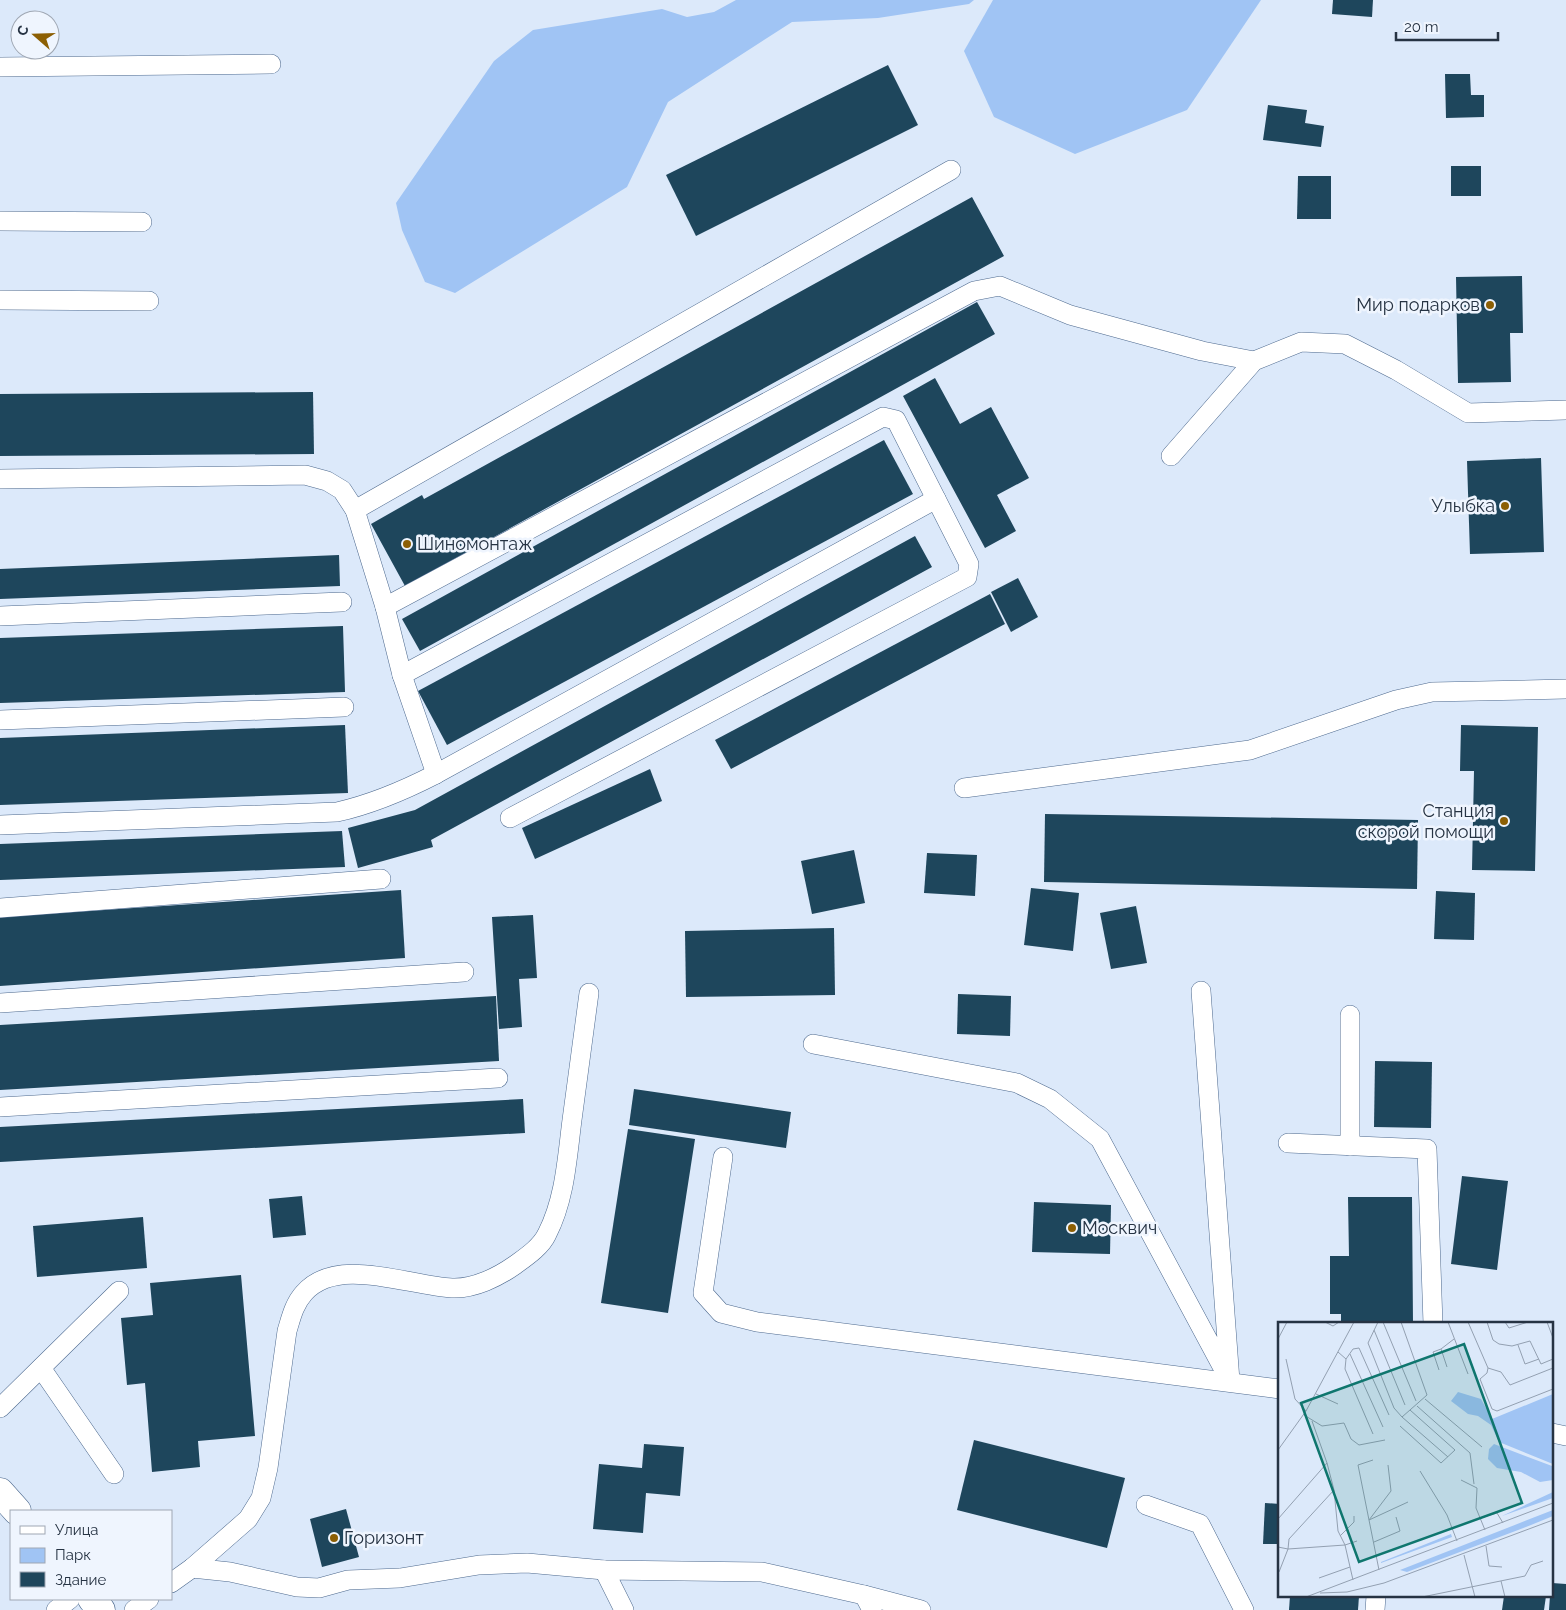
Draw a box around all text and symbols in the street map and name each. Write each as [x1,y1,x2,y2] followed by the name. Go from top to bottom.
[10,10,60,60] north arrow
[1396,10,1498,42] scale bar
[1404,18,1439,36] text: 20 m
[14,23,32,38] text: С
[1356,294,1480,315] place label: Мир подарков
[1484,299,1496,311] marker: Мир подарков
[1431,495,1495,516] place label: Улыбка
[1499,500,1511,512] marker: Улыбка
[417,533,532,554] place label: Шиномонтаж
[401,538,413,550] marker: Шиномонтаж
[1358,800,1494,842] place label: Станция скорой помощи
[1498,815,1510,827] marker: Станция скорой помощи
[1082,1217,1157,1238] place label: Москвич
[1066,1222,1078,1234] marker: Москвич
[1278,1322,1554,1598] inset map
[10,1510,172,1600] legend
[55,1521,99,1539] text: Улица
[344,1527,424,1548] place label: Горизонт
[328,1532,340,1544] marker: Горизонт
[55,1546,91,1564] text: Парк
[55,1571,107,1589] text: Здание

